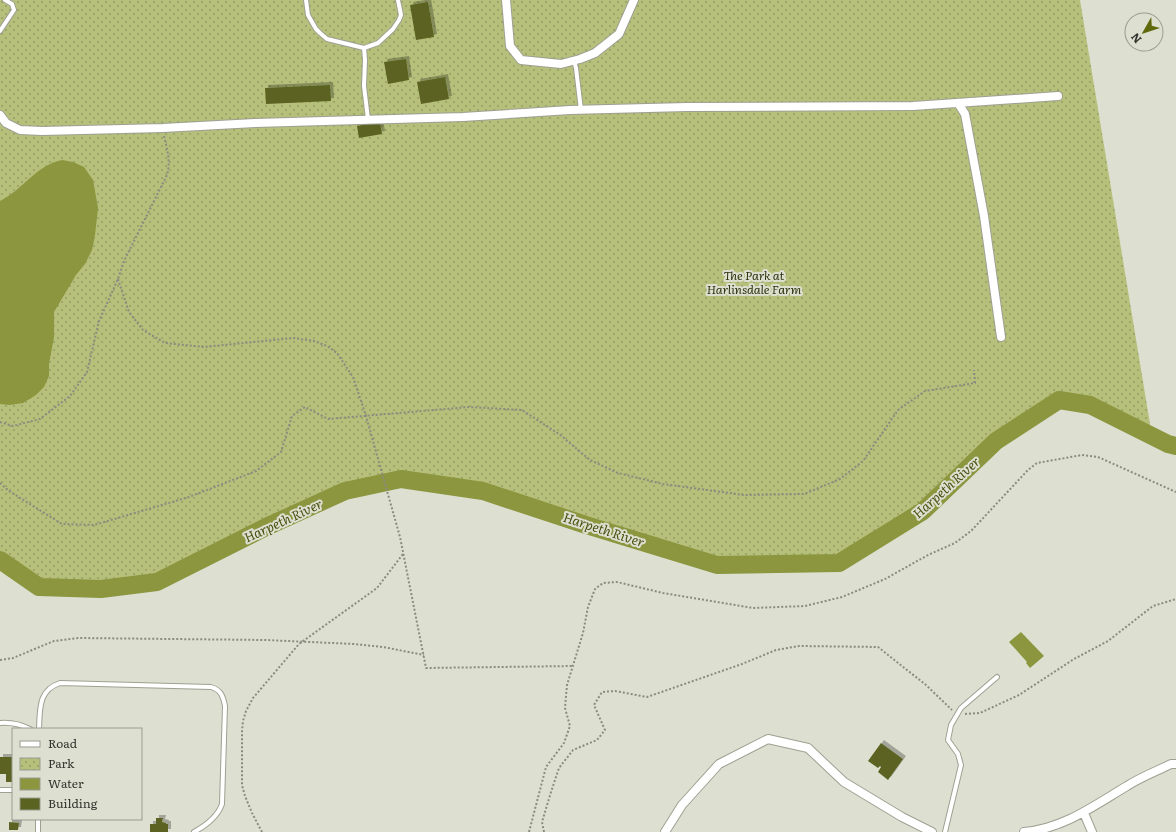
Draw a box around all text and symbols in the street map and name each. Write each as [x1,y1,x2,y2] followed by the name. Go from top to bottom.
[1124,12,1164,52] north arrow
[1126,30,1145,48] text: N
[707,266,802,298] park label: The Park at Harlinsdale Farm
[908,452,984,522] water label: Harpeth River
[241,494,325,546] water label: Harpeth River
[561,507,647,551] water label: Harpeth River
[12,728,142,820] legend
[48,734,78,752] text: Road
[48,754,75,772] text: Park
[48,774,84,792] text: Water
[48,794,98,812] text: Building

